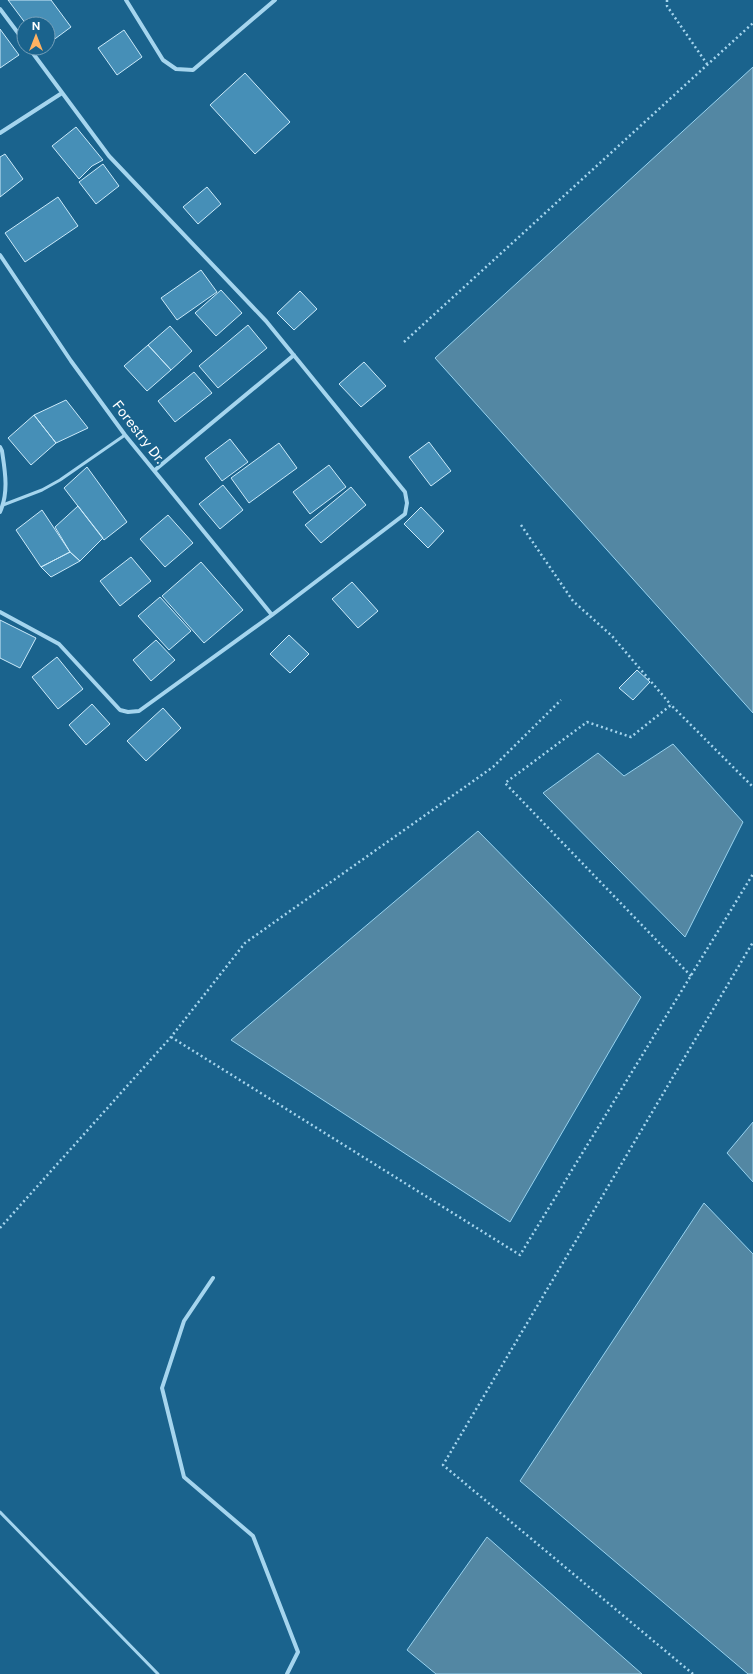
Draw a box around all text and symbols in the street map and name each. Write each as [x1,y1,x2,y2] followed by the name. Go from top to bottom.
[16,16,56,56] north arrow
[32,20,40,32] text: N
[109,397,169,467] street label: Forestry Dr.

